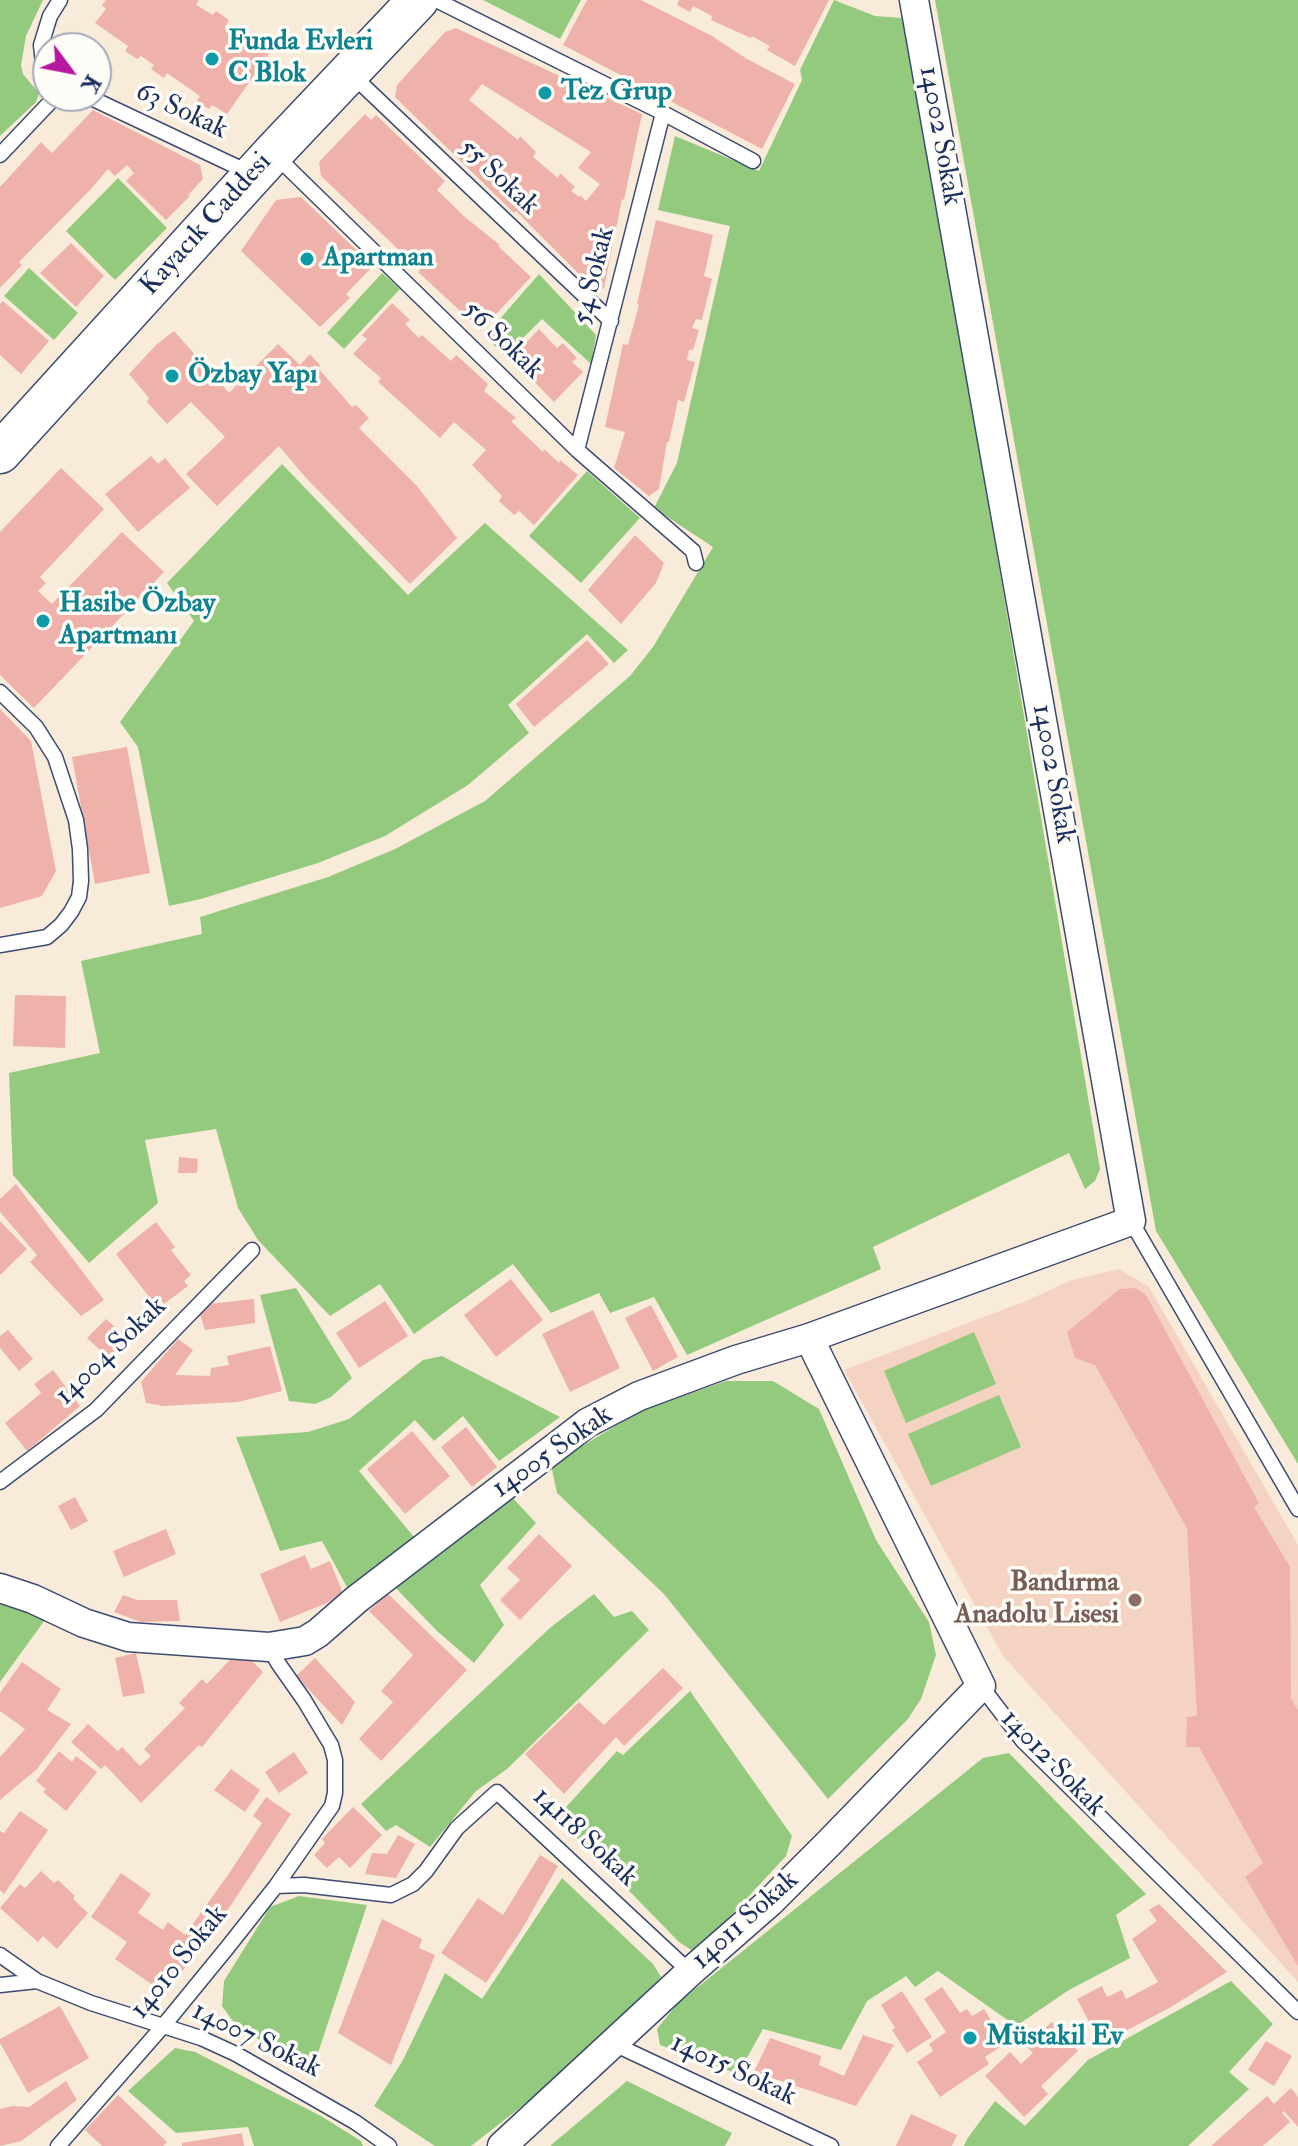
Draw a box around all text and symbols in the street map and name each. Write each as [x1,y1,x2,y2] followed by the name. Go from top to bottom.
[228,26,373,92] place label: Funda Evleri C Blok
[32,32,112,112] north arrow
[203,50,221,68] marker: Funda Evleri C Blok
[910,64,968,208] street label: 14002 Sokak
[75,70,107,98] text: K
[130,76,232,148] street label: 63 Sokak
[561,76,672,110] place label: Tez Grup
[536,84,554,102] marker: Tez Grup
[451,132,545,224] street label: 55 Sokak
[134,147,280,303] street label: Kayacık Caddesi
[567,224,623,328] street label: 54 Sokak
[323,242,434,276] place label: Apartman
[298,250,316,268] marker: Apartman
[455,294,549,388] street label: 56 Sokak
[188,359,317,393] place label: Özbay Yapı
[163,367,181,385] marker: Özbay Yapı
[59,588,215,654] place label: Hasibe Özbay Apartmanı
[34,612,52,630] marker: Hasibe Özbay Apartmanı
[1023,702,1081,846] street label: 14002 Sokak
[49,1291,175,1413] street label: 14004 Sokak
[486,1399,620,1507] street label: 14005 Sokak
[955,1567,1119,1633] place label: Bandırma Anadolu Lisesi
[1126,1591,1144,1609] marker: Bandırma Anadolu Lisesi
[993,1703,1111,1825] street label: 14012 Sokak
[525,1781,643,1895] street label: 14118 Sokak
[686,1864,806,1978] street label: 14011 Sokak
[124,1899,236,2027] street label: 14010 Sokak
[186,1995,326,2087] street label: 14007 Sokak
[986,2021,1123,2055] place label: Müstakil Ev
[665,2027,801,2115] street label: 14015 Sokak
[961,2029,979,2047] marker: Müstakil Ev

